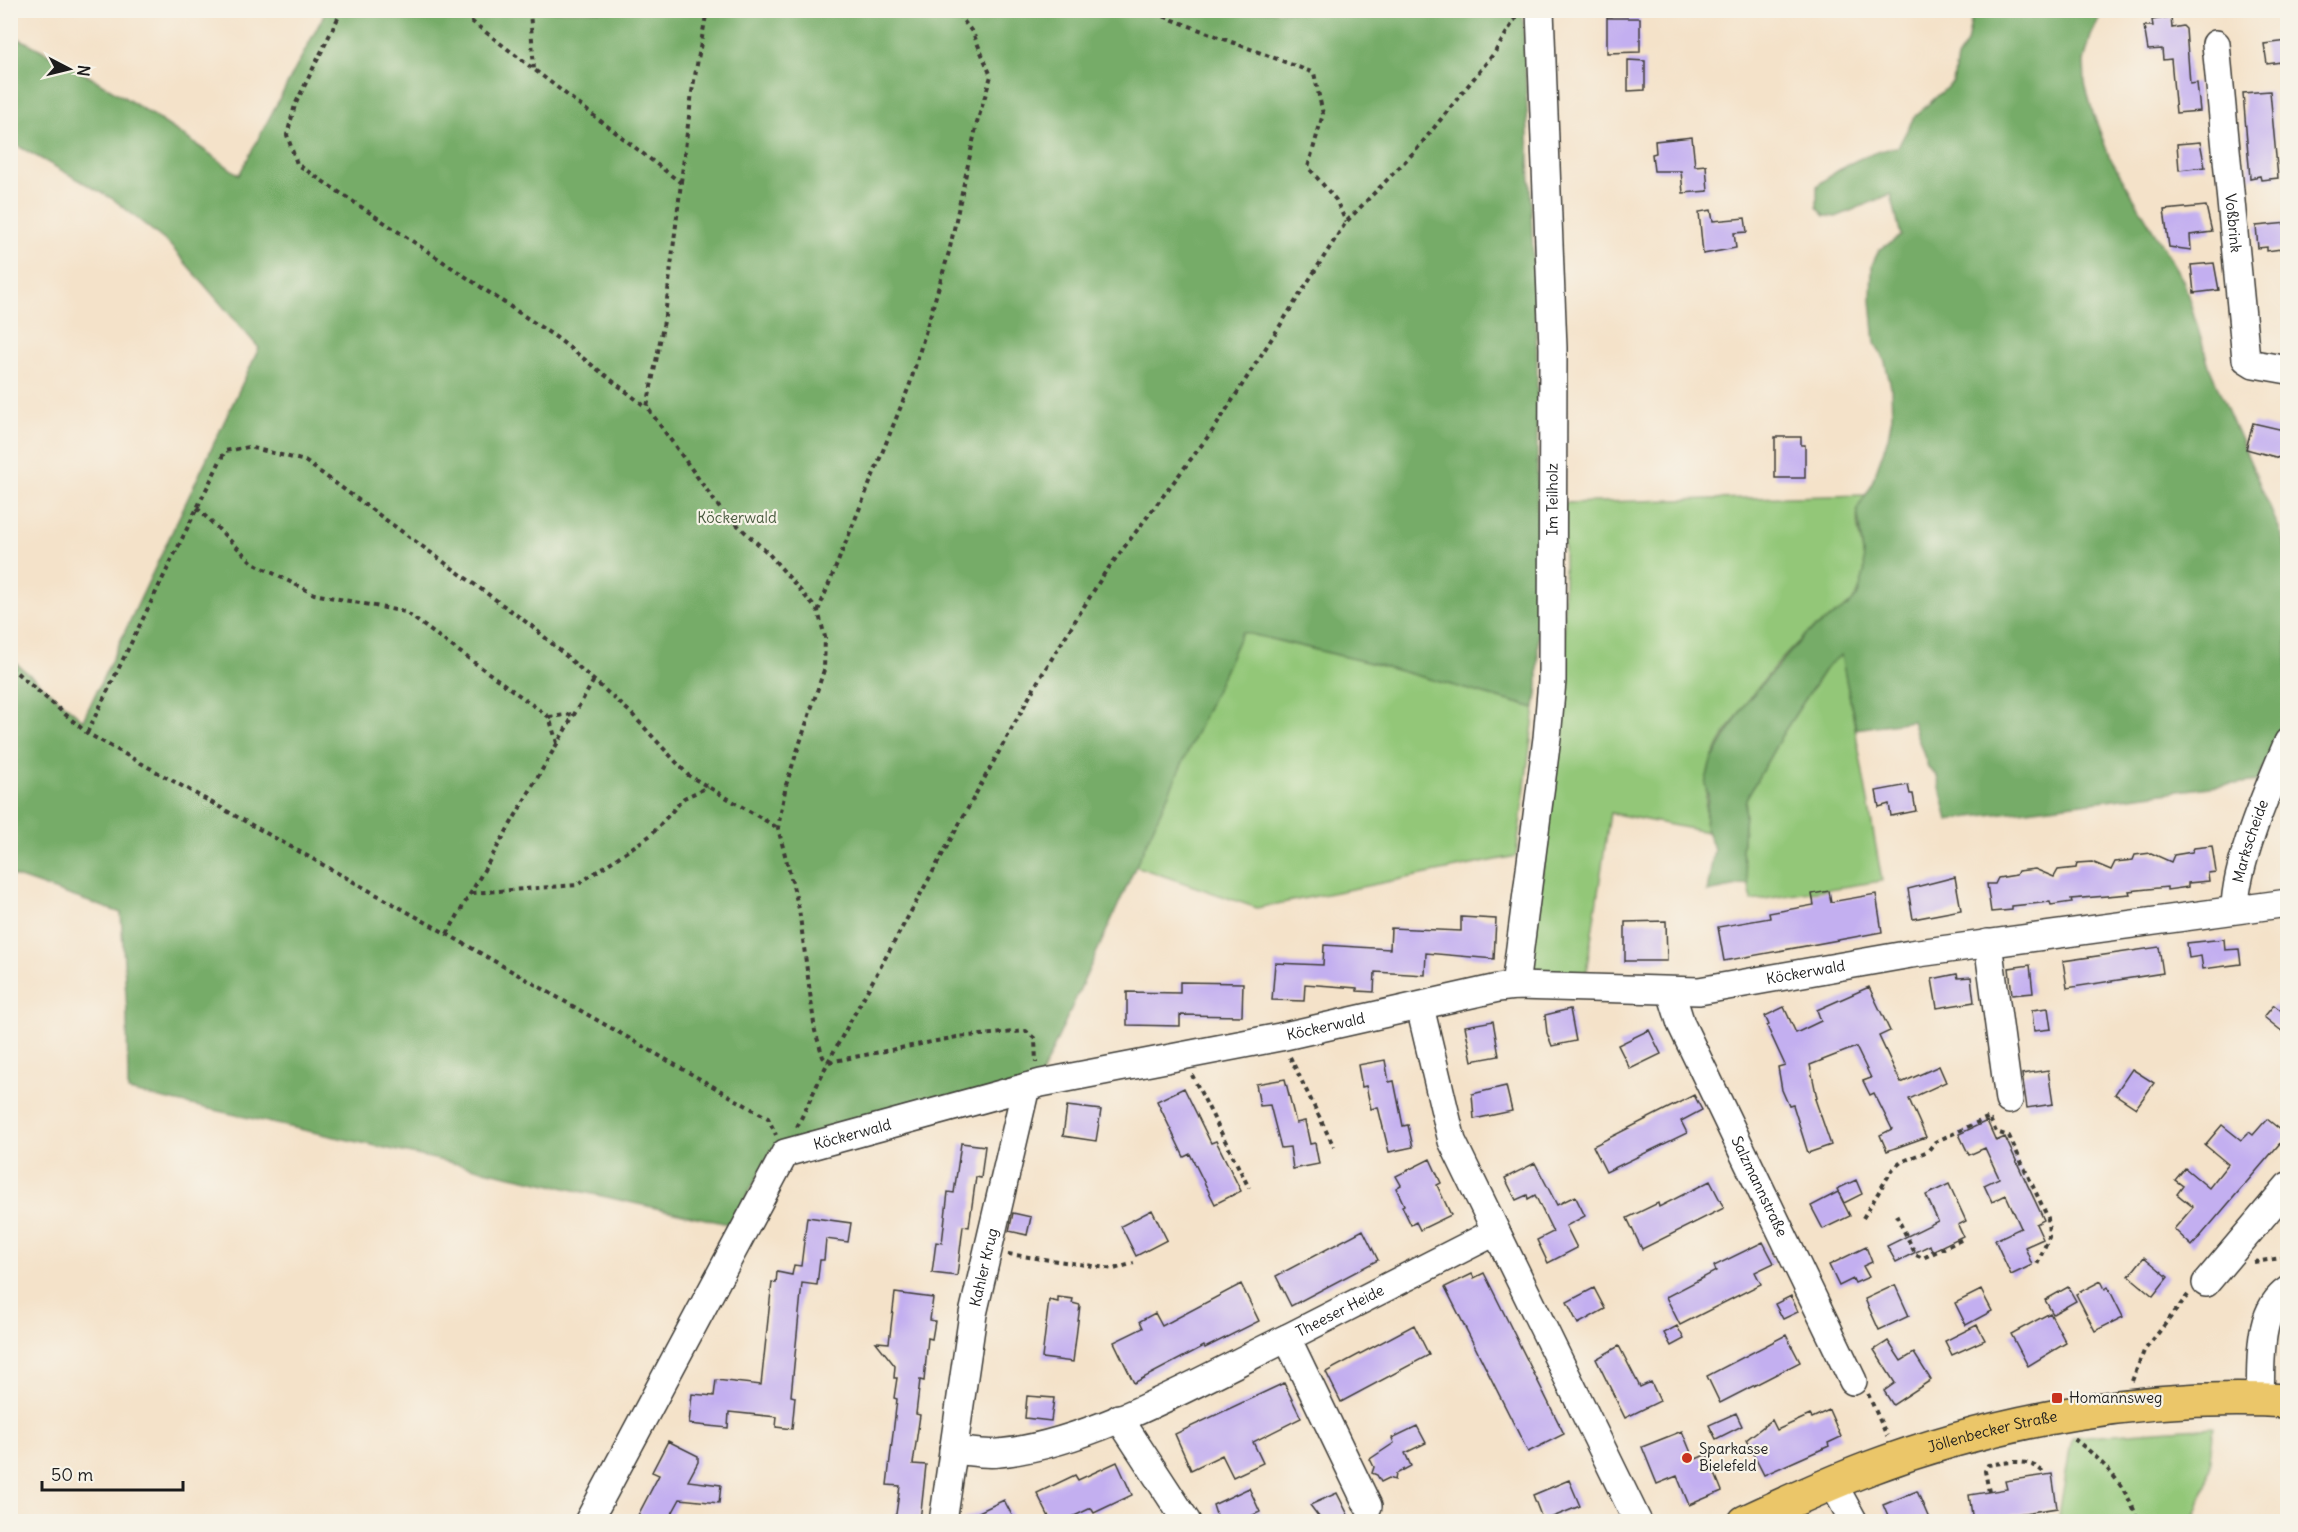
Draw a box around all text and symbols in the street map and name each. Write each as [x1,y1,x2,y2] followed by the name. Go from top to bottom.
[39,39,99,99] north arrow
[73,64,94,78] text: N
[2221,193,2246,254] street label: Voßbrink
[1542,463,1562,536] street label: Im Teilholz
[697,508,777,527] park label: Köckerwald
[2228,797,2272,884] street label: Markscheide
[1765,956,1847,988] street label: Köckerwald
[1285,1008,1367,1044] street label: Köckerwald
[811,1114,893,1154] street label: Köckerwald
[1728,1133,1792,1240] street label: Salzmannstraße
[965,1226,1002,1308] street label: Kahler Krug
[1293,1280,1387,1341] street label: Theeser Heide
[2069,1388,2162,1407] place label: Homannsweg
[2050,1391,2064,1405] marker: Homannsweg
[1925,1406,2059,1457] street label: Jöllenbecker Straße
[1699,1439,1768,1475] place label: Sparkasse Bielefeld
[1680,1451,1694,1465] marker: Sparkasse Bielefeld
[42,1454,183,1492] scale bar
[51,1463,93,1486] text: 50 m

